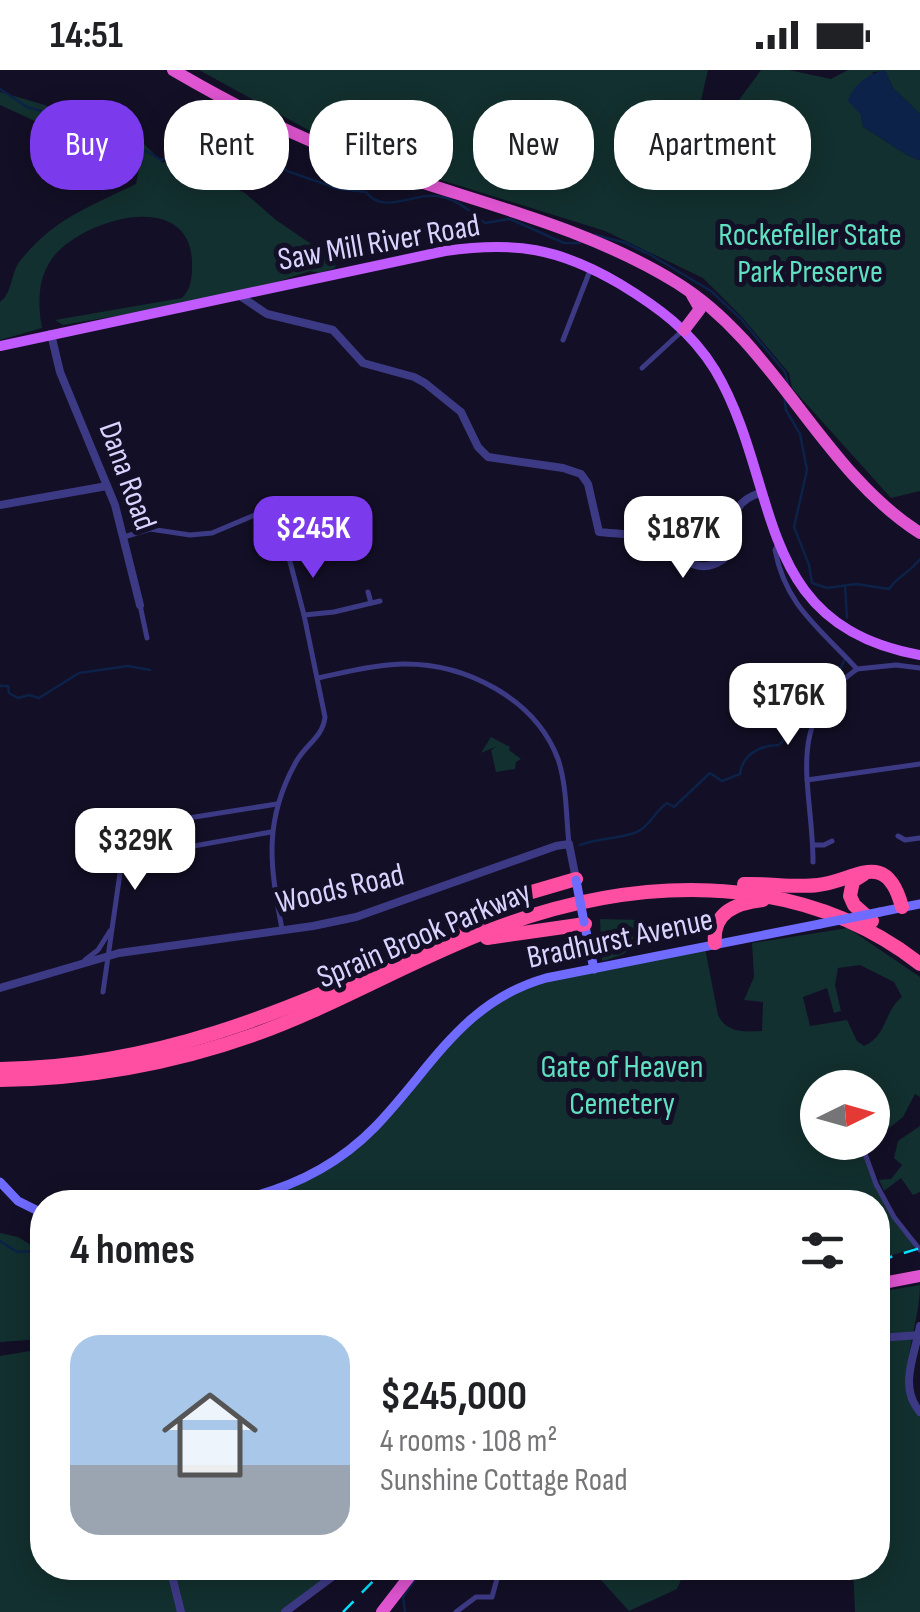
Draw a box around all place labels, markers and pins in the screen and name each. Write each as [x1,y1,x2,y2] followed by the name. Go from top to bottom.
[243,496,383,581] pin: $245K
[613,496,753,581] pin: $187K
[718,663,858,748] pin: $176K
[65,808,205,893] pin: $329K

